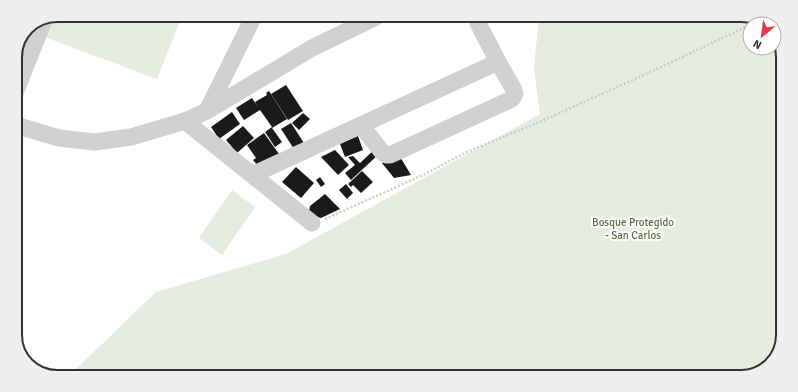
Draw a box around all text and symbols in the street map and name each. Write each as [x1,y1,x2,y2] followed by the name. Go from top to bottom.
[742,16,782,56] north arrow
[751,37,764,52] text: N
[592,216,674,242] park label: Bosque Protegido - San Carlos

